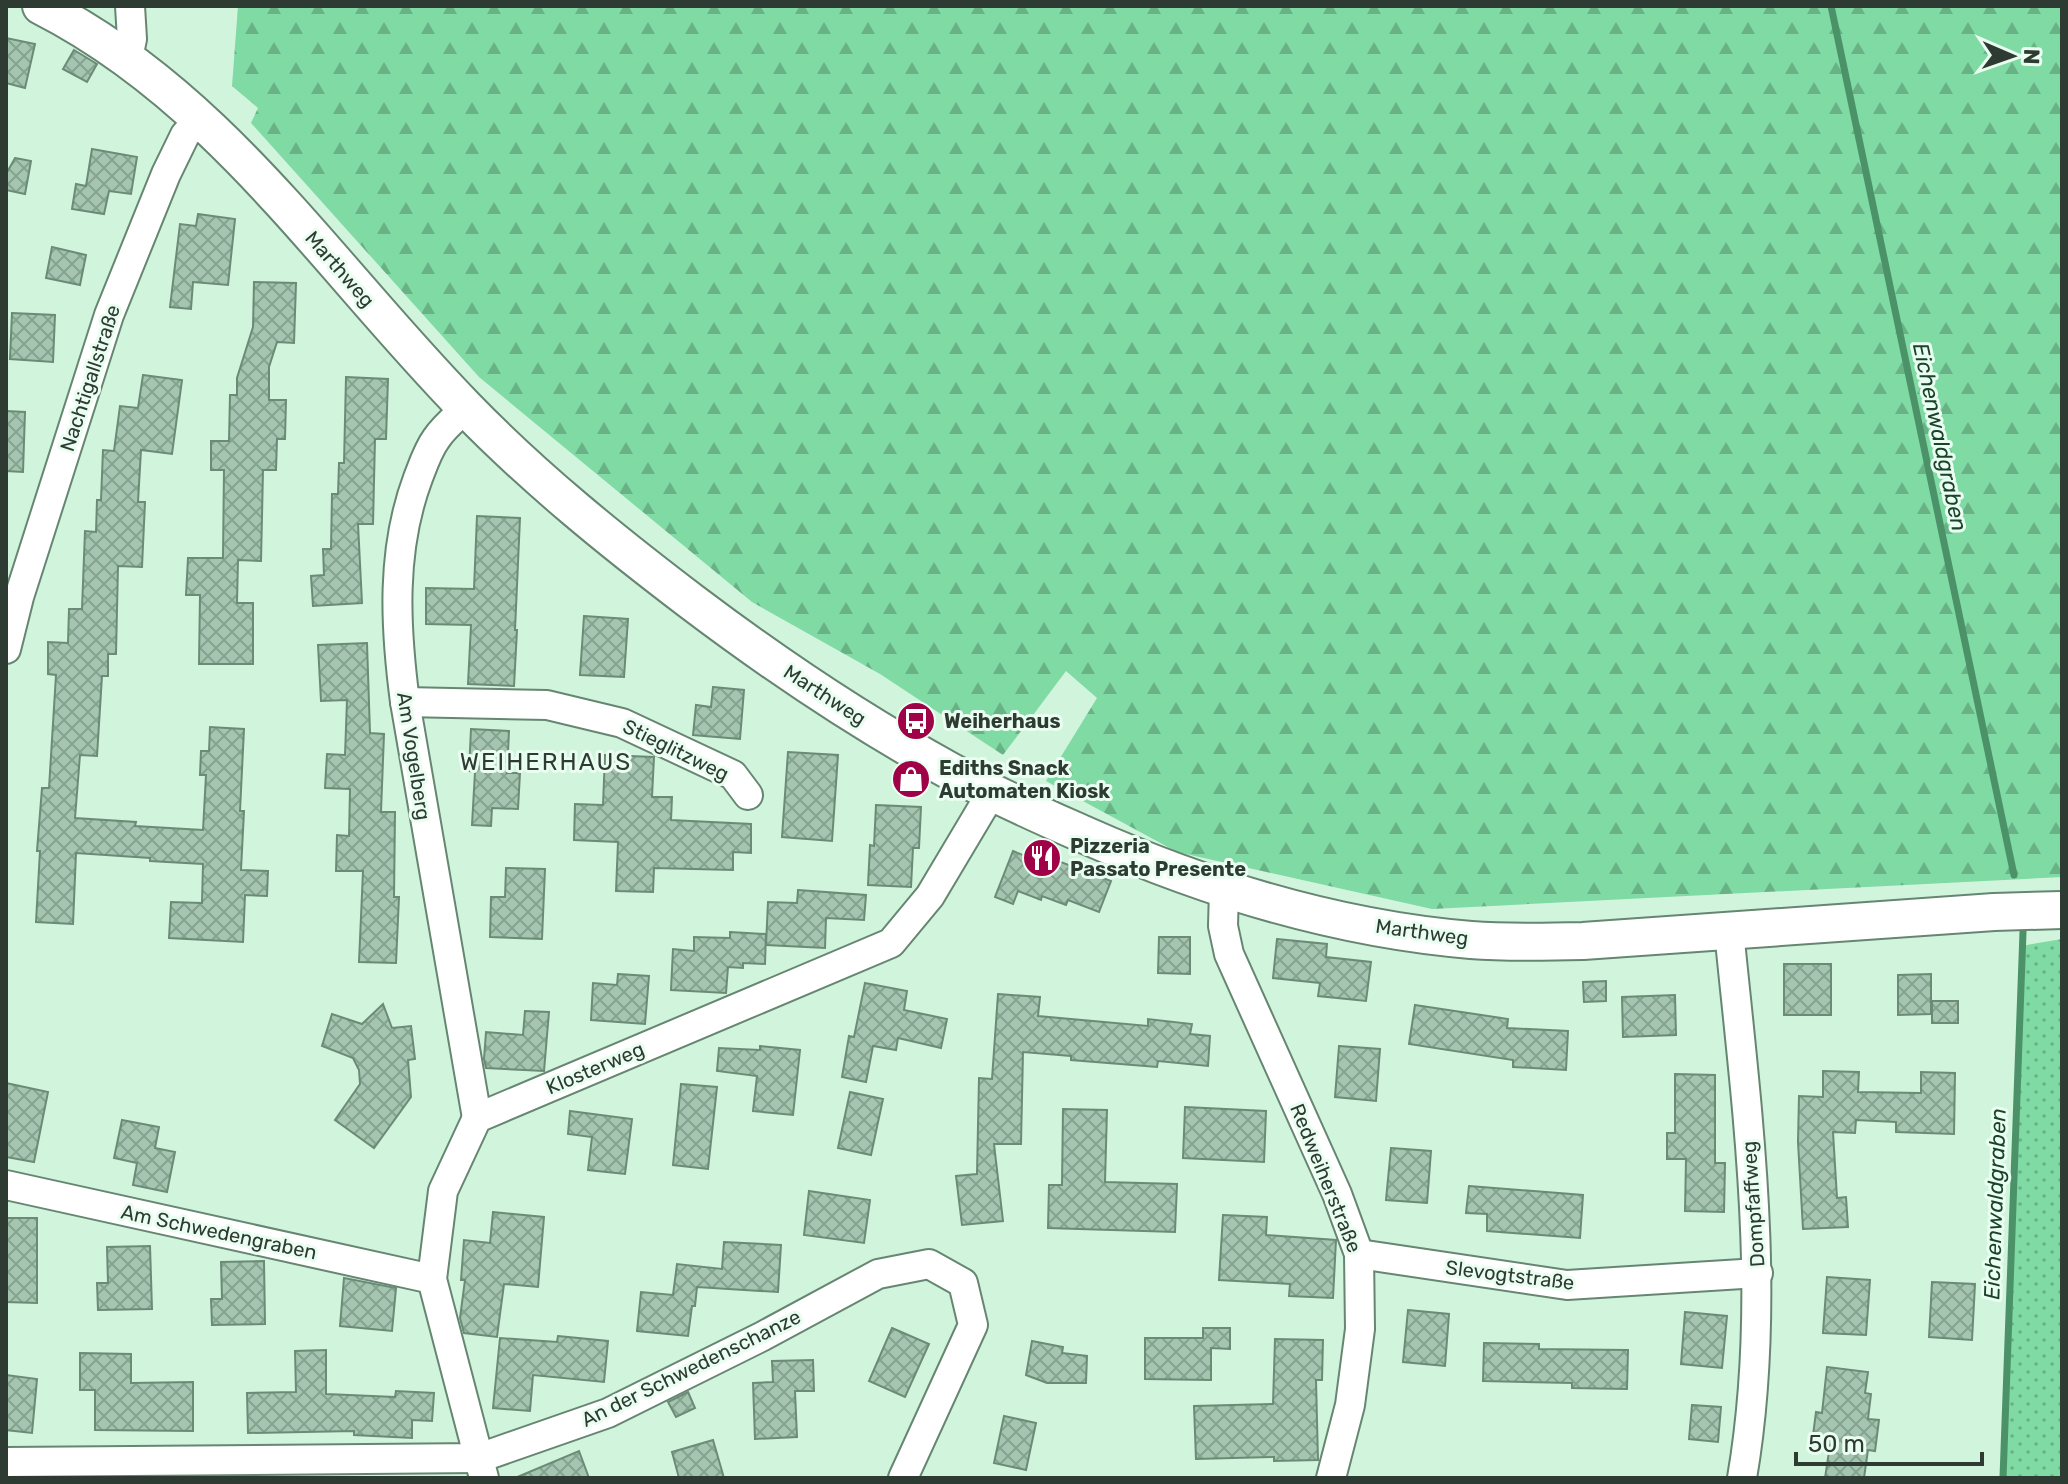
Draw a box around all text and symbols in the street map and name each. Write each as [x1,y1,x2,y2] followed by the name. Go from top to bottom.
[1972,16,2052,96] north arrow
[2018,48,2045,65] text: N
[300,226,380,312] street label: Marthweg
[55,302,125,454] street label: Nachtigallstraße
[1907,340,1973,534] water label: Eichenwaldgraben
[779,660,871,730] street label: Marthweg
[392,690,436,822] street label: Am Vogelberg
[895,700,937,742] bus stop icon: Weiherhaus
[944,709,1061,733] place label: Weiherhaus
[619,714,733,786] street label: Stieglitzweg
[460,748,632,776] district label: WEIHERHAUS
[939,756,1110,803] place label: Ediths Snack Automaten Kiosk
[890,758,932,800] shop icon: Ediths Snack Automaten Kiosk
[1070,834,1246,881] place label: Pizzeria Passato Presente
[1021,837,1063,879] restaurant icon: Pizzeria Passato Presente
[1374,914,1470,950] street label: Marthweg
[542,1037,648,1099] street label: Klosterweg
[1285,1100,1367,1256] street label: Redweiherstraße
[1978,1108,2012,1300] water label: Eichenwaldgraben
[1737,1140,1769,1268] street label: Dompfaffweg
[119,1200,319,1264] street label: Am Schwedengraben
[1444,1255,1576,1295] street label: Slevogtstraße
[577,1304,805,1432] street label: An der Schwedenschanze
[1796,1416,1982,1466] scale bar
[1808,1430,1865,1458] text: 50 m

